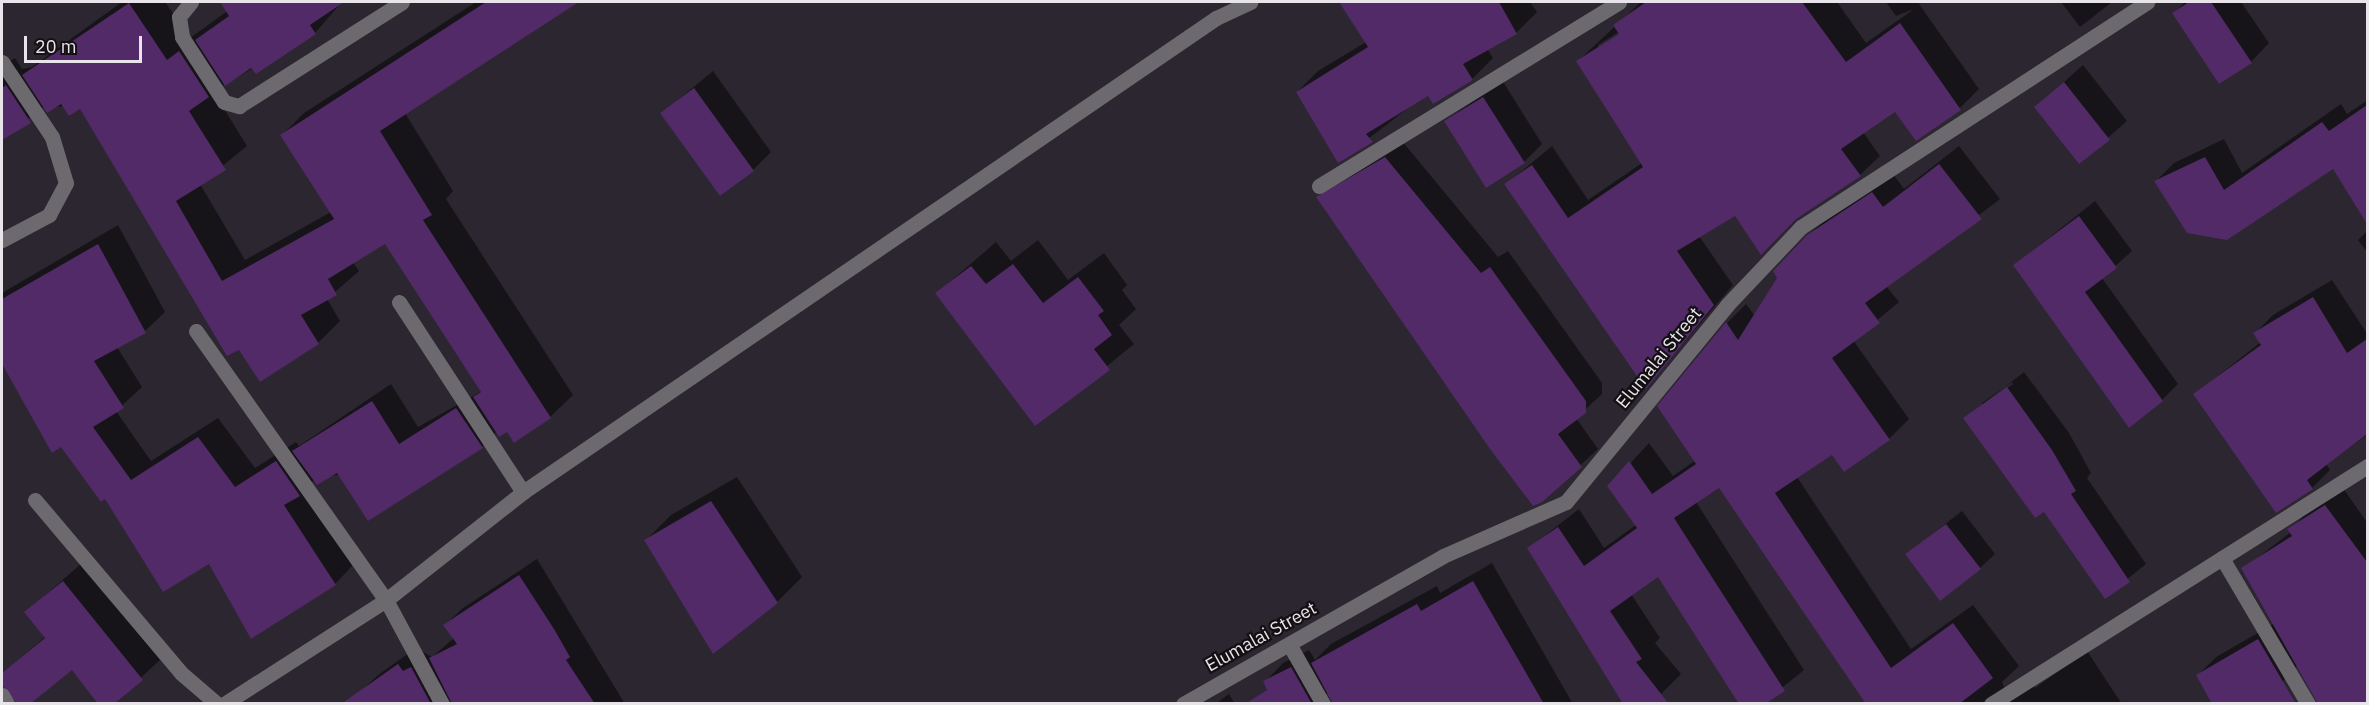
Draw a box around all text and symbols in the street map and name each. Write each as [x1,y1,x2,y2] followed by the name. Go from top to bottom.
[27,24,146,62] scale bar
[35,35,77,58] text: 20 m
[1612,303,1706,413] street label: Elumalai Street
[1202,598,1320,676] street label: Elumalai Street

